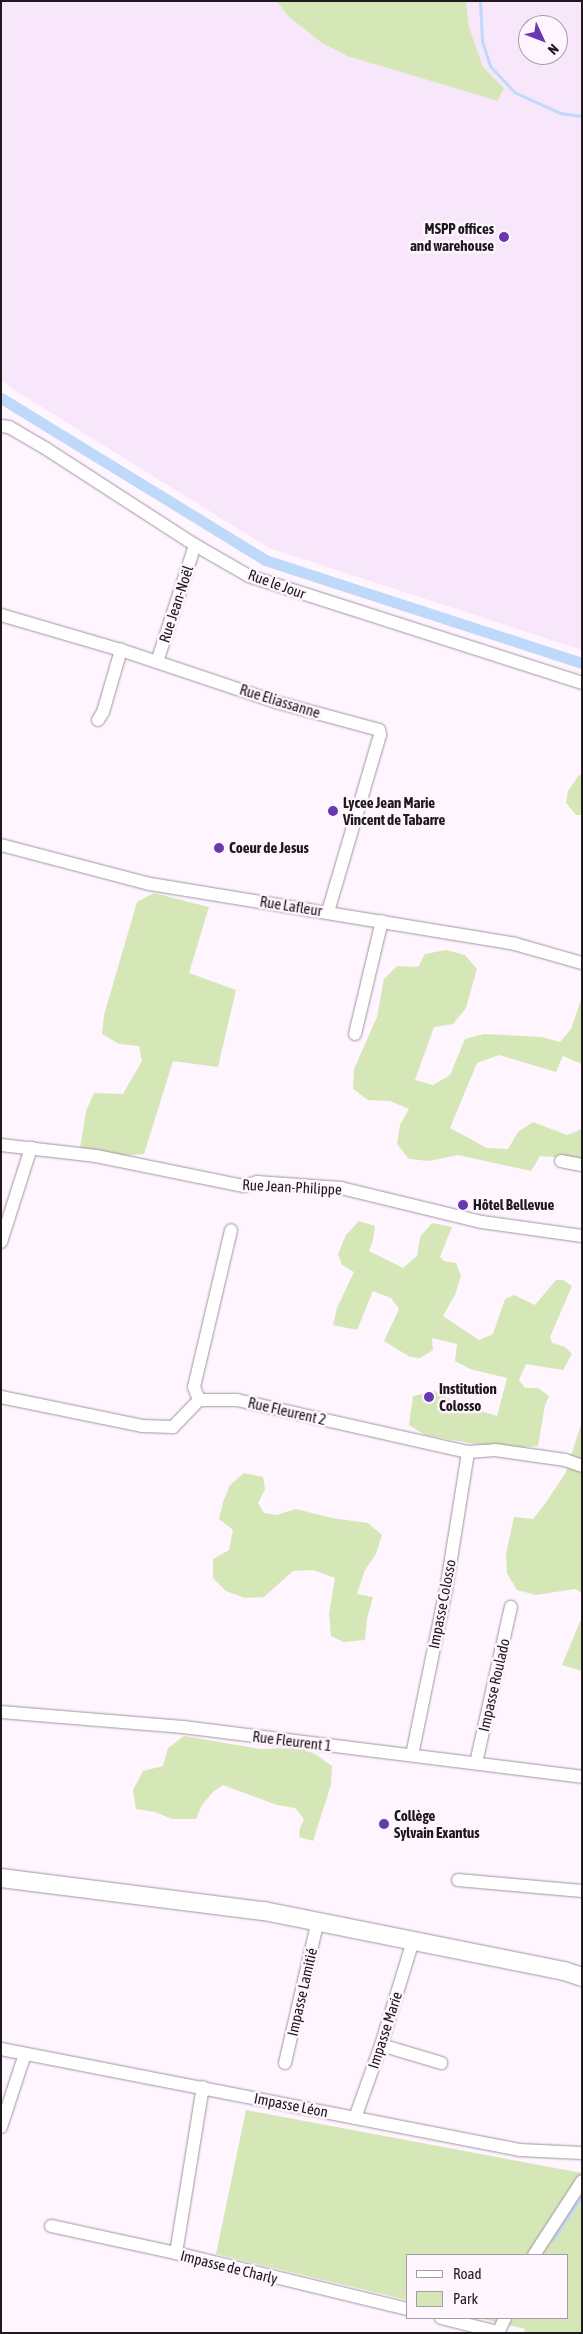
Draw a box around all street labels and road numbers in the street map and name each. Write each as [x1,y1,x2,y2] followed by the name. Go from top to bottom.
[155,563,197,645] street label: Rue Jean-Noël
[246,565,308,603] street label: Rue le Jour
[238,680,322,722] street label: Rue Eliassanne
[259,892,323,920] street label: Rue Lafleur
[242,1175,342,1199] street label: Rue Jean-Philippe
[246,1393,328,1429] street label: Rue Fleurent 2
[425,1558,459,1650] street label: Impasse Colosso
[475,1637,513,1733] street label: Impasse Roulado
[251,1727,333,1755] street label: Rue Fleurent 1
[283,1946,321,2038] street label: Impasse Lamitié
[364,1989,406,2071] street label: Impasse Marie
[252,2089,330,2121] street label: Impasse Léon
[179,2246,279,2288] street label: Impasse de Charly

